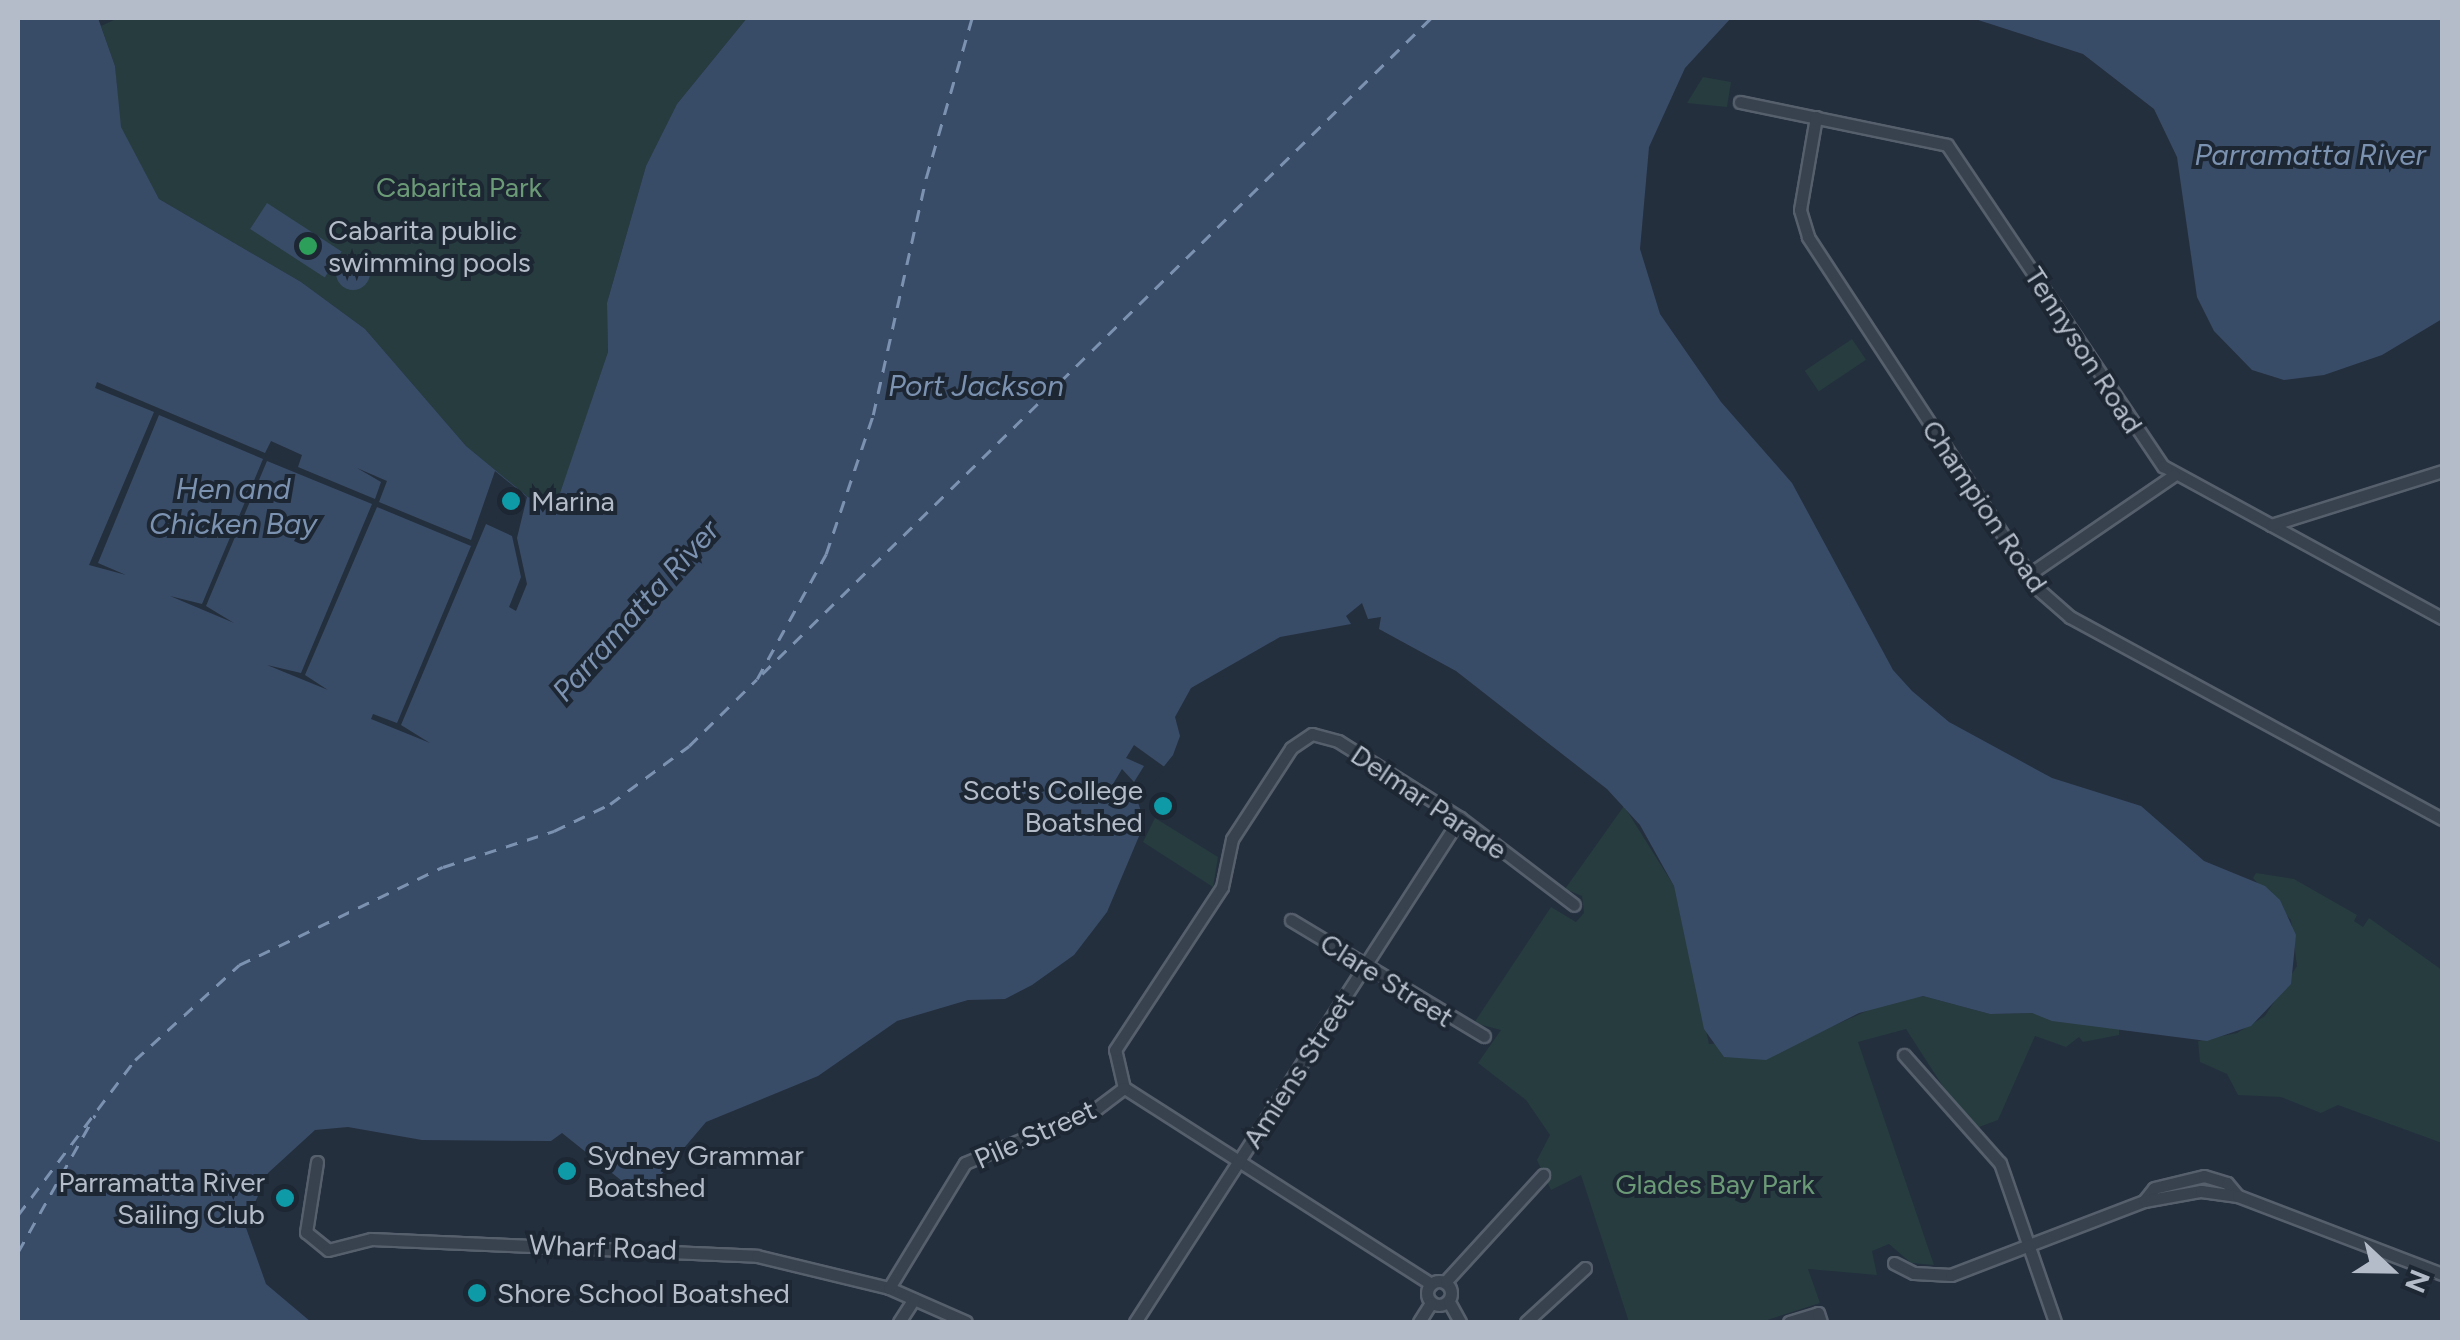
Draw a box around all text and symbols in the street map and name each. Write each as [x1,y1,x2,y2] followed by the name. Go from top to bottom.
[2194,137,2426,173] water label: Parramatta River
[376,170,542,204] park label: Cabarita Park
[328,213,531,279] place label: Cabarita public swimming pools
[297,235,319,257] marker: Cabarita public swimming pools
[2018,261,2150,439] street label: Tennyson Road
[888,368,1064,404] water label: Port Jackson
[1915,414,2055,598] street label: Champion Road
[149,471,317,542] water label: Hen and Chicken Bay
[531,484,615,518] place label: Marina
[500,490,522,512] marker: Marina
[545,513,727,709] water label: Parramatta River
[1345,738,1513,866] street label: Delmar Parade
[963,773,1143,839] place label: Scot's College Boatshed
[1152,795,1174,817] marker: Scot's College Boatshed
[1314,926,1460,1034] street label: Clare Street
[1235,986,1361,1154] street label: Amiens Street
[969,1092,1101,1176] street label: Pile Street
[587,1138,804,1204] place label: Sydney Grammar Boatshed
[556,1160,578,1182] marker: Sydney Grammar Boatshed
[58,1165,265,1231] place label: Parramatta River Sailing Club
[1615,1167,1815,1201] park label: Glades Bay Park
[274,1187,296,1209] marker: Parramatta River Sailing Club
[2340,1220,2440,1320] north arrow
[528,1228,678,1266] street label: Wharf Road
[2398,1265,2438,1298] text: N
[497,1276,790,1310] place label: Shore School Boatshed
[466,1282,488,1304] marker: Shore School Boatshed

